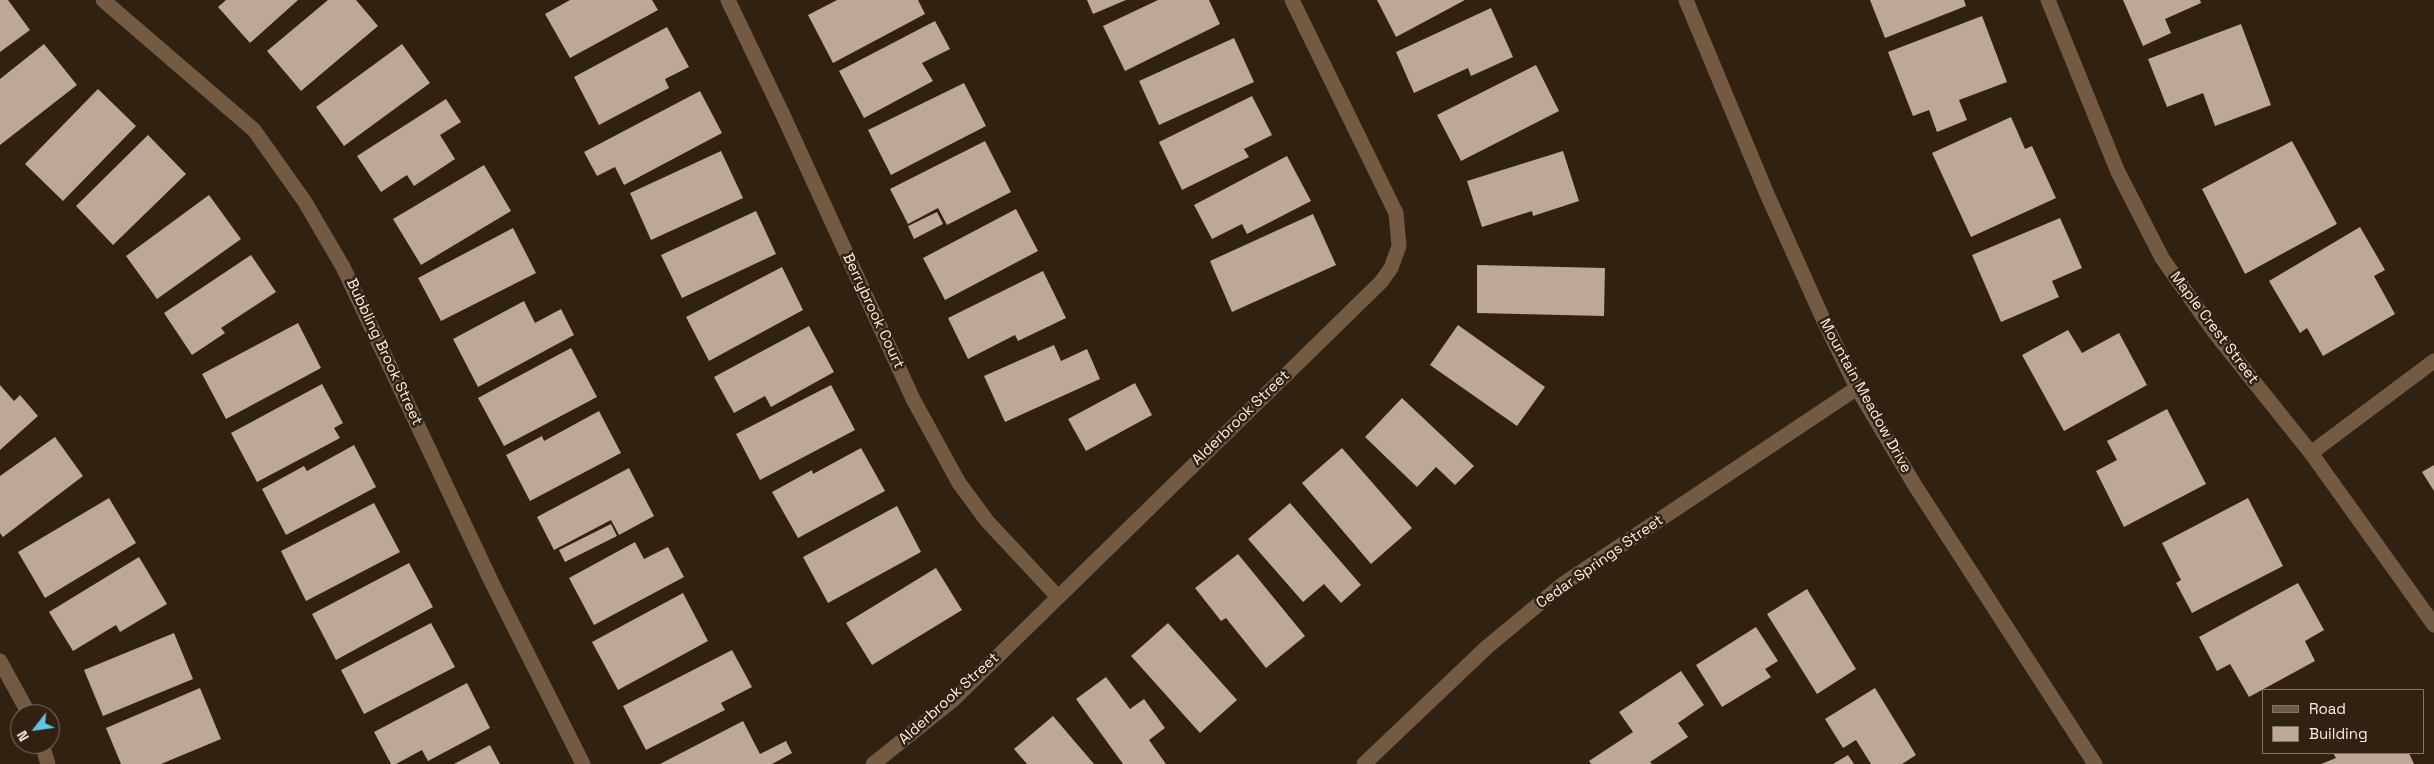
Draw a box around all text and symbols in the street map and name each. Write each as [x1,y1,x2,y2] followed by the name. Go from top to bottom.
[838,250,908,372] street label: Berrybrook Court
[2166,268,2262,388] street label: Maple Crest Street
[342,276,426,428] street label: Bubbling Brook Street
[1815,316,1915,476] street label: Mountain Meadow Drive
[1188,367,1294,469] street label: Alderbrook Street
[1533,511,1667,613] street label: Cedar Springs Street
[895,649,1003,749] street label: Alderbrook Street
[2262,689,2424,754] legend
[2309,699,2346,718] text: Road
[10,704,60,754] north arrow
[2309,724,2368,743] text: Building
[13,727,33,745] text: N

